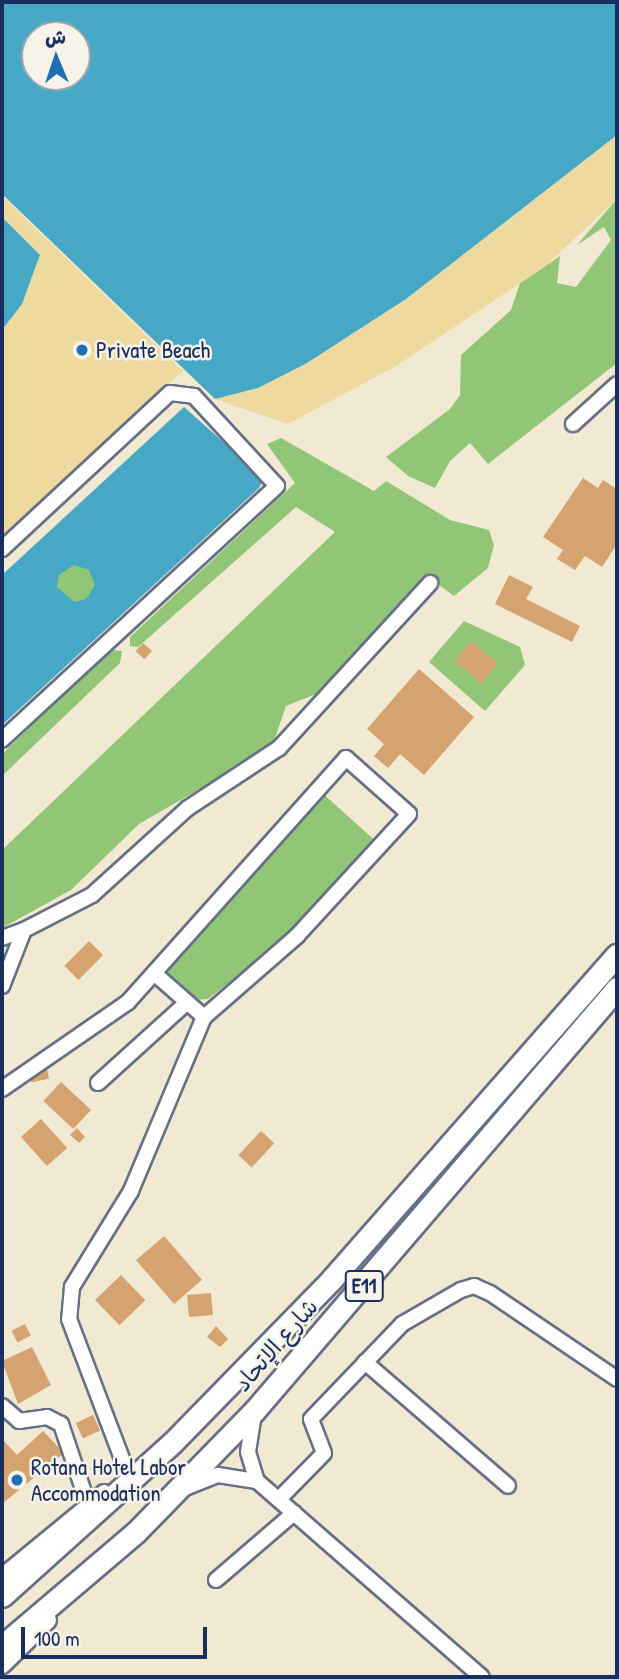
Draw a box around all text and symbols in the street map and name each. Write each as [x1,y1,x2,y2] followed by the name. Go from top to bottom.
[21,21,91,91] north arrow
[44,24,66,50] text: ش
[96,336,210,364] place label: Private Beach
[74,342,90,358] marker: Private Beach
[343,1268,385,1304] road number: E11
[228,1293,324,1397] street label: شارع الإتحاد
[31,1453,186,1507] place label: Rotana Hotel Labor Accommodation
[9,1472,25,1488] marker: Rotana Hotel Labor Accommodation
[24,1612,210,1656] scale bar
[34,1624,80,1653] text: 100 m

